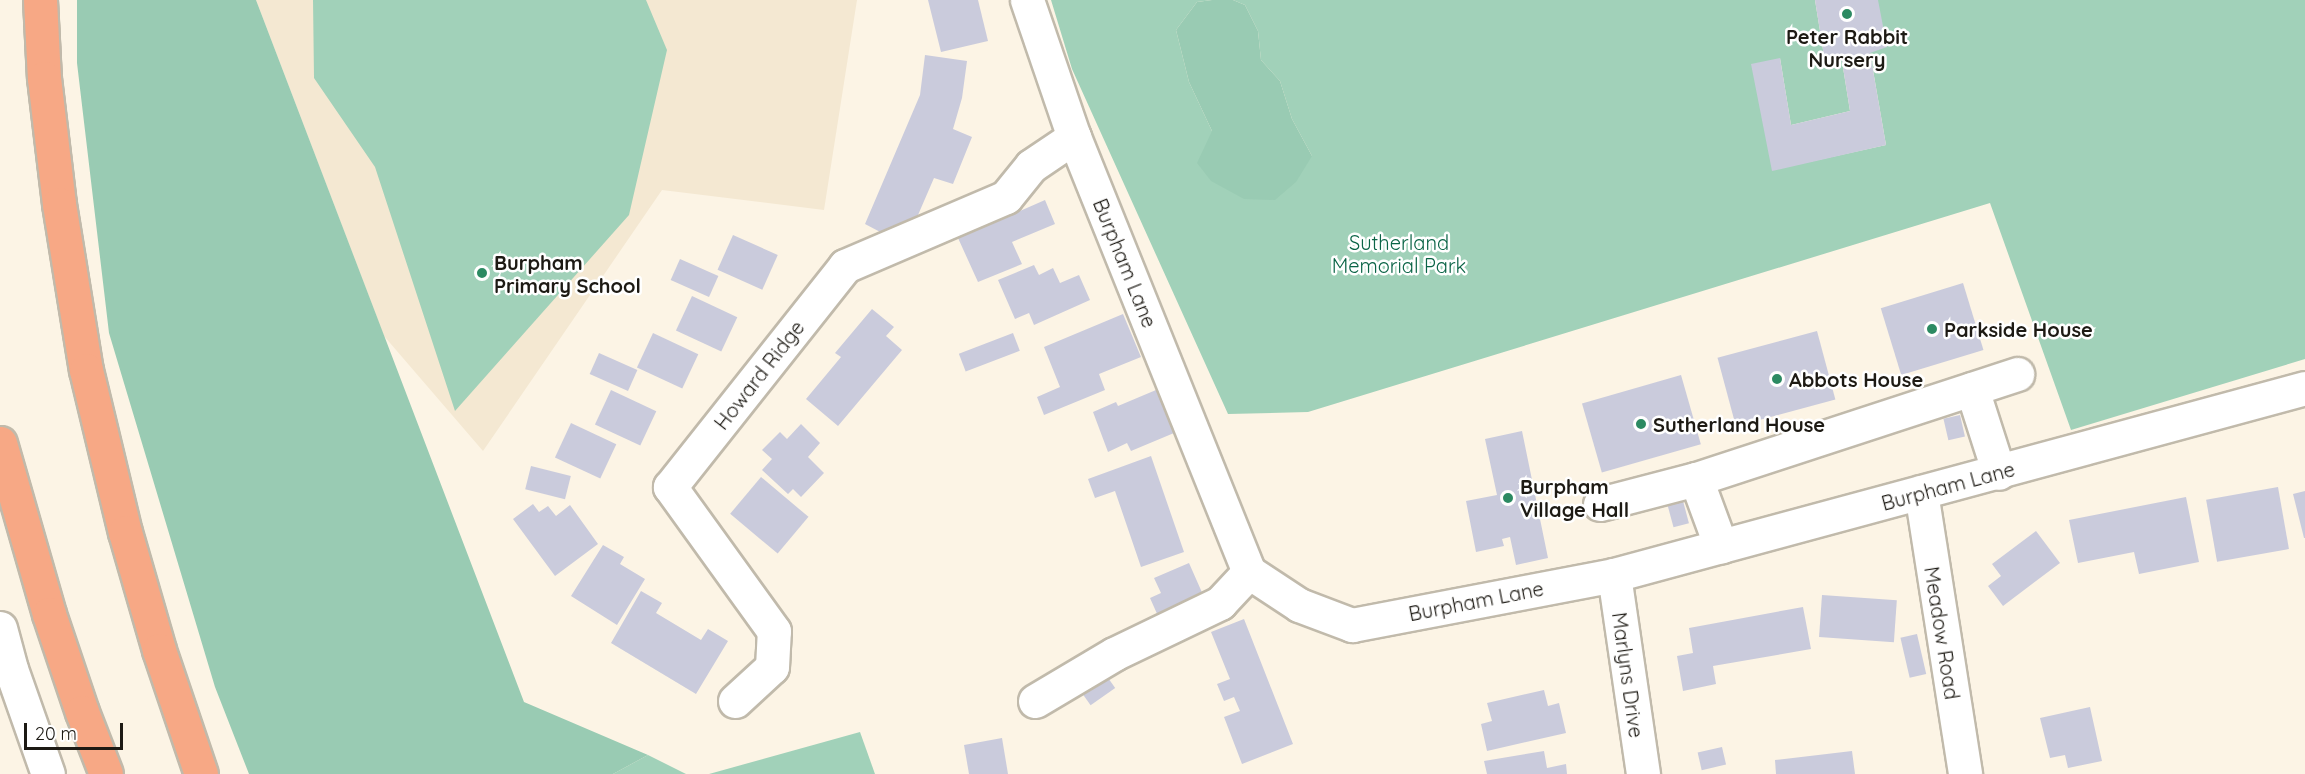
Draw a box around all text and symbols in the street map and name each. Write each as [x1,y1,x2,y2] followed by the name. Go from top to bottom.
[1840,7,1854,21] marker: Peter Rabbit Nursery
[1786,24,1908,71] place label: Peter Rabbit Nursery
[1088,195,1162,331] street label: Burpham Lane
[1332,231,1466,278] park label: Sutherland Memorial Park
[494,250,641,297] place label: Burpham Primary School
[475,266,489,280] marker: Burpham Primary School
[709,316,809,434] street label: Howard Ridge
[1944,317,2093,341] place label: Parkside House
[1925,322,1939,336] marker: Parkside House
[1789,367,1923,391] place label: Abbots House
[1770,372,1784,386] marker: Abbots House
[1653,412,1825,436] place label: Sutherland House
[1634,417,1648,431] marker: Sutherland House
[1879,457,2017,515] street label: Burpham Lane
[1520,474,1629,521] place label: Burpham Village Hall
[1501,491,1515,505] marker: Burpham Village Hall
[1920,565,1964,701] street label: Meadow Road
[1406,576,1546,626] street label: Burpham Lane
[1607,611,1649,739] street label: Marlyns Drive
[27,711,126,749] scale bar
[35,722,77,745] text: 20 m

